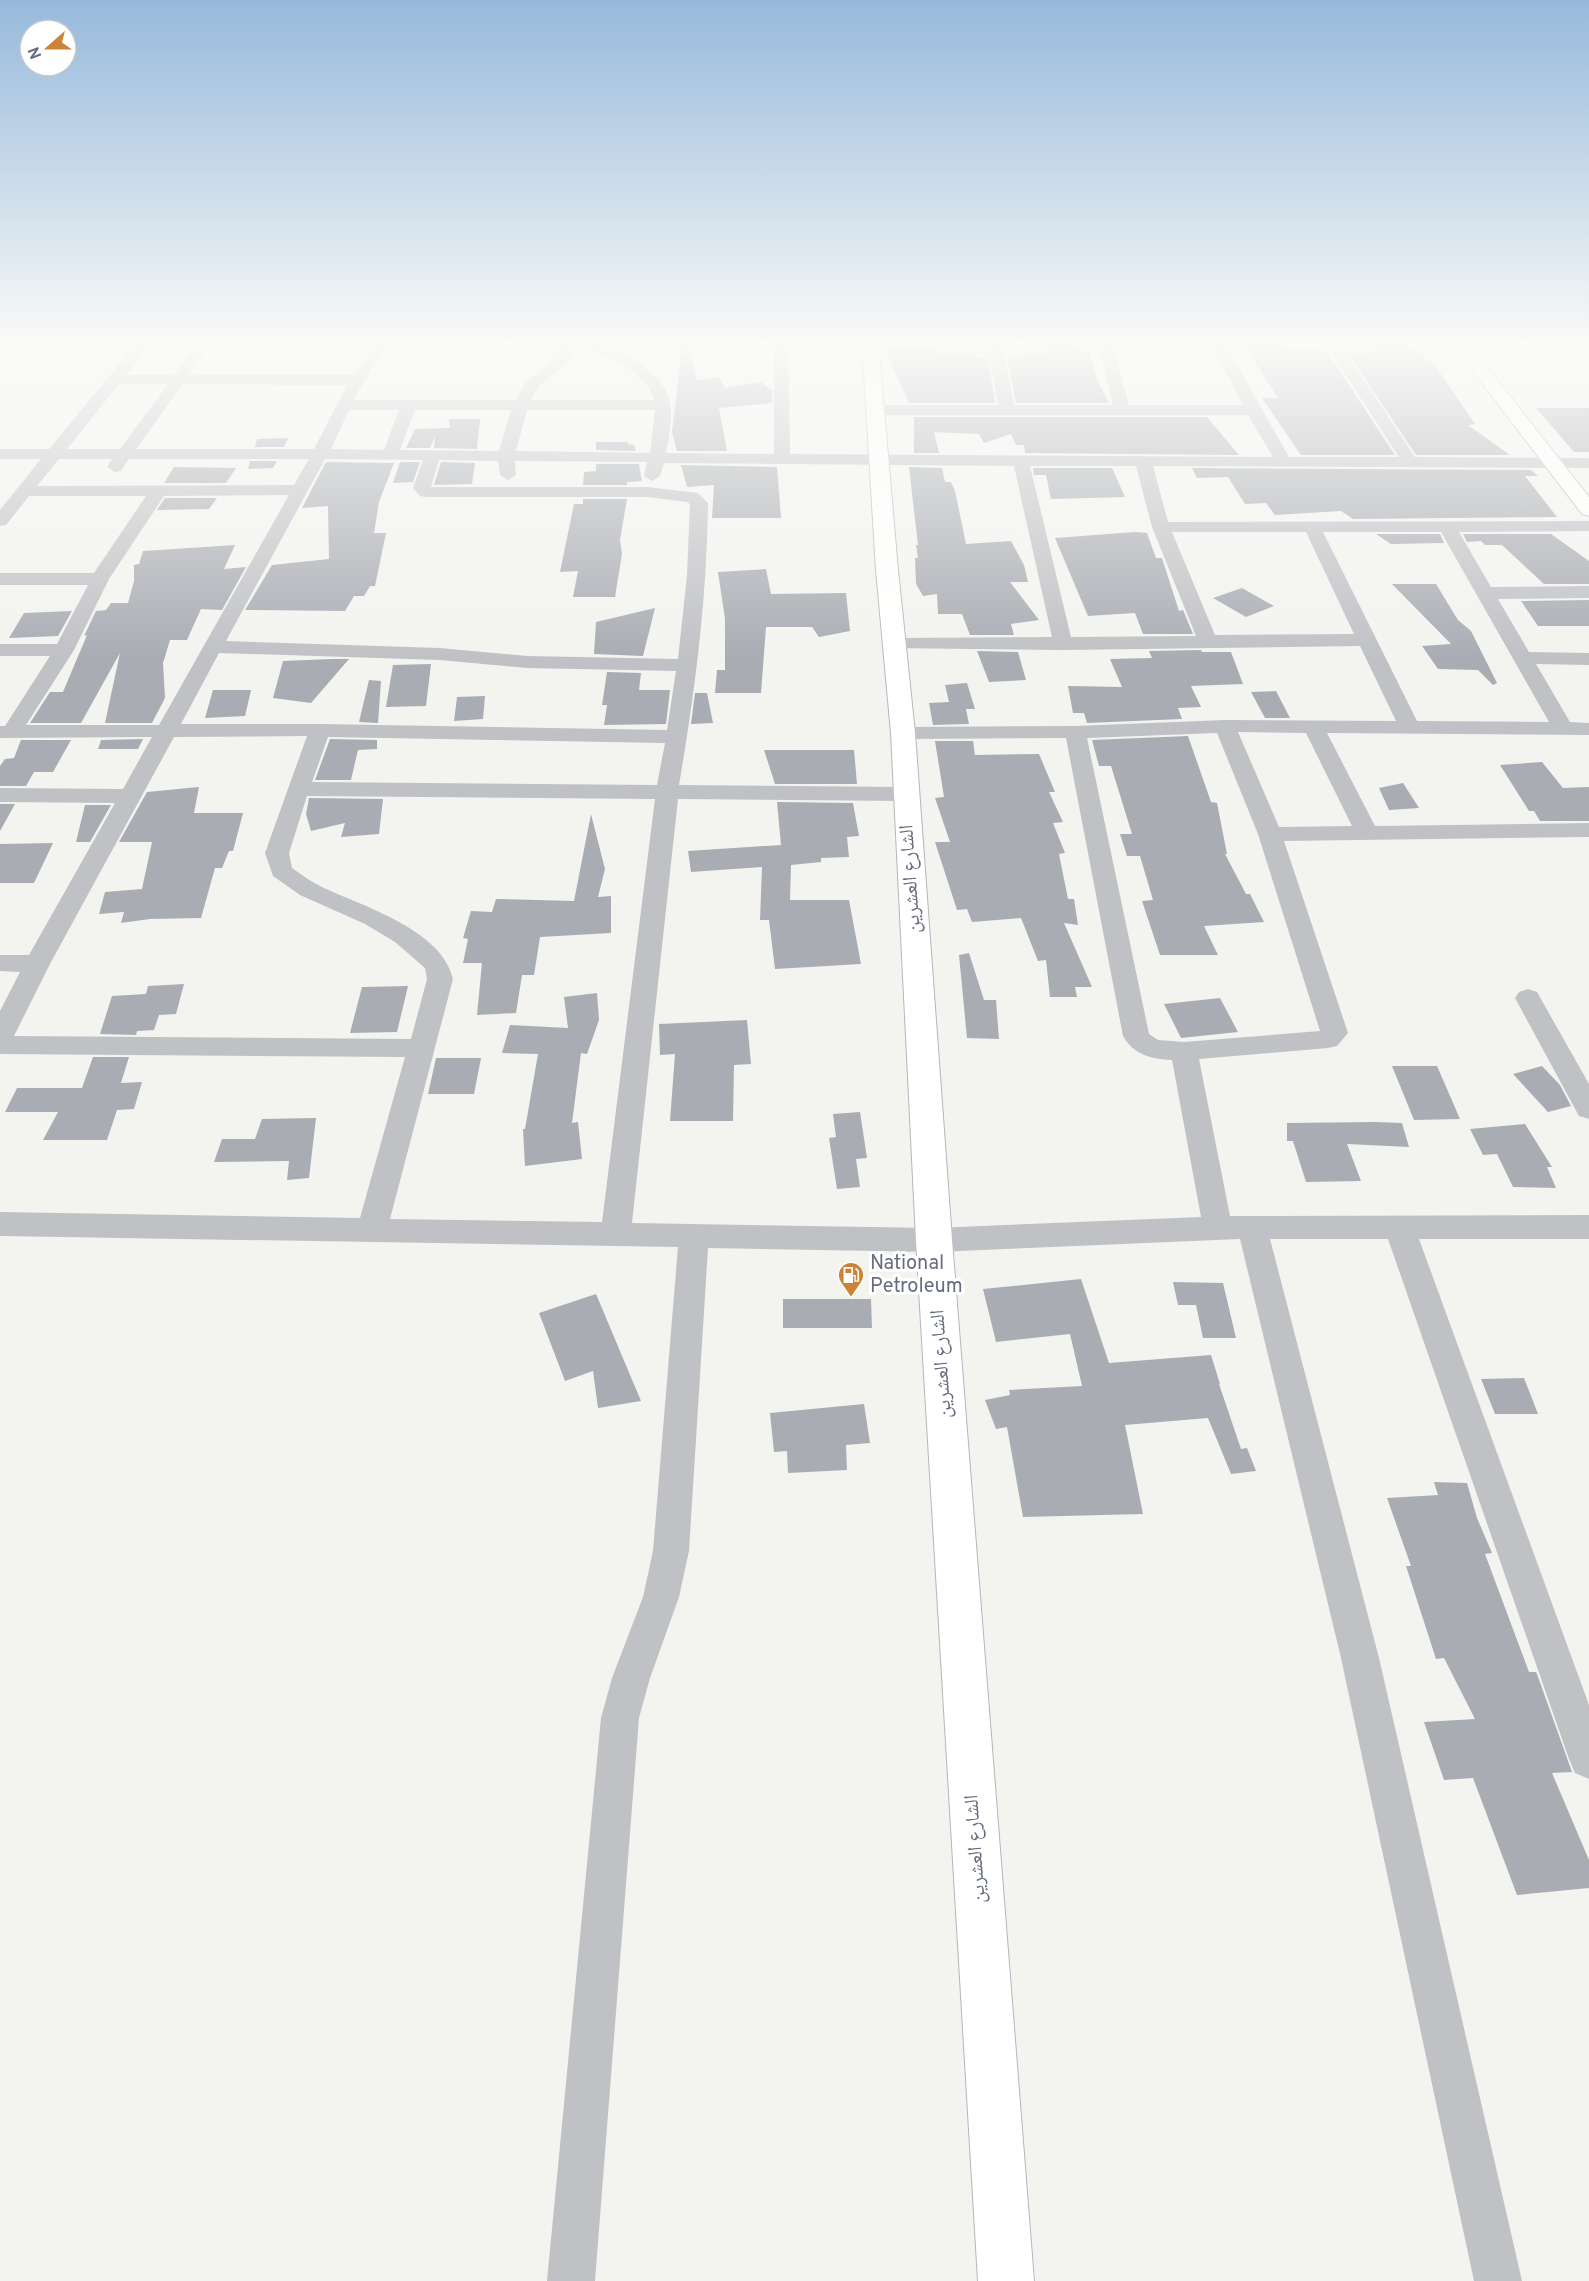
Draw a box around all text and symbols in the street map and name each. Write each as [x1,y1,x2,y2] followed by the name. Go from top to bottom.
[18,18,78,78] north arrow
[24,44,47,62] text: N
[894,824,928,934] street label: الشارع العشرين
[870,1251,963,1300] place label: National Petroleum
[836,1260,866,1298] fuel station icon: National Petroleum
[925,1309,959,1419] street label: الشارع العشرين
[959,1794,993,1904] street label: الشارع العشرين

